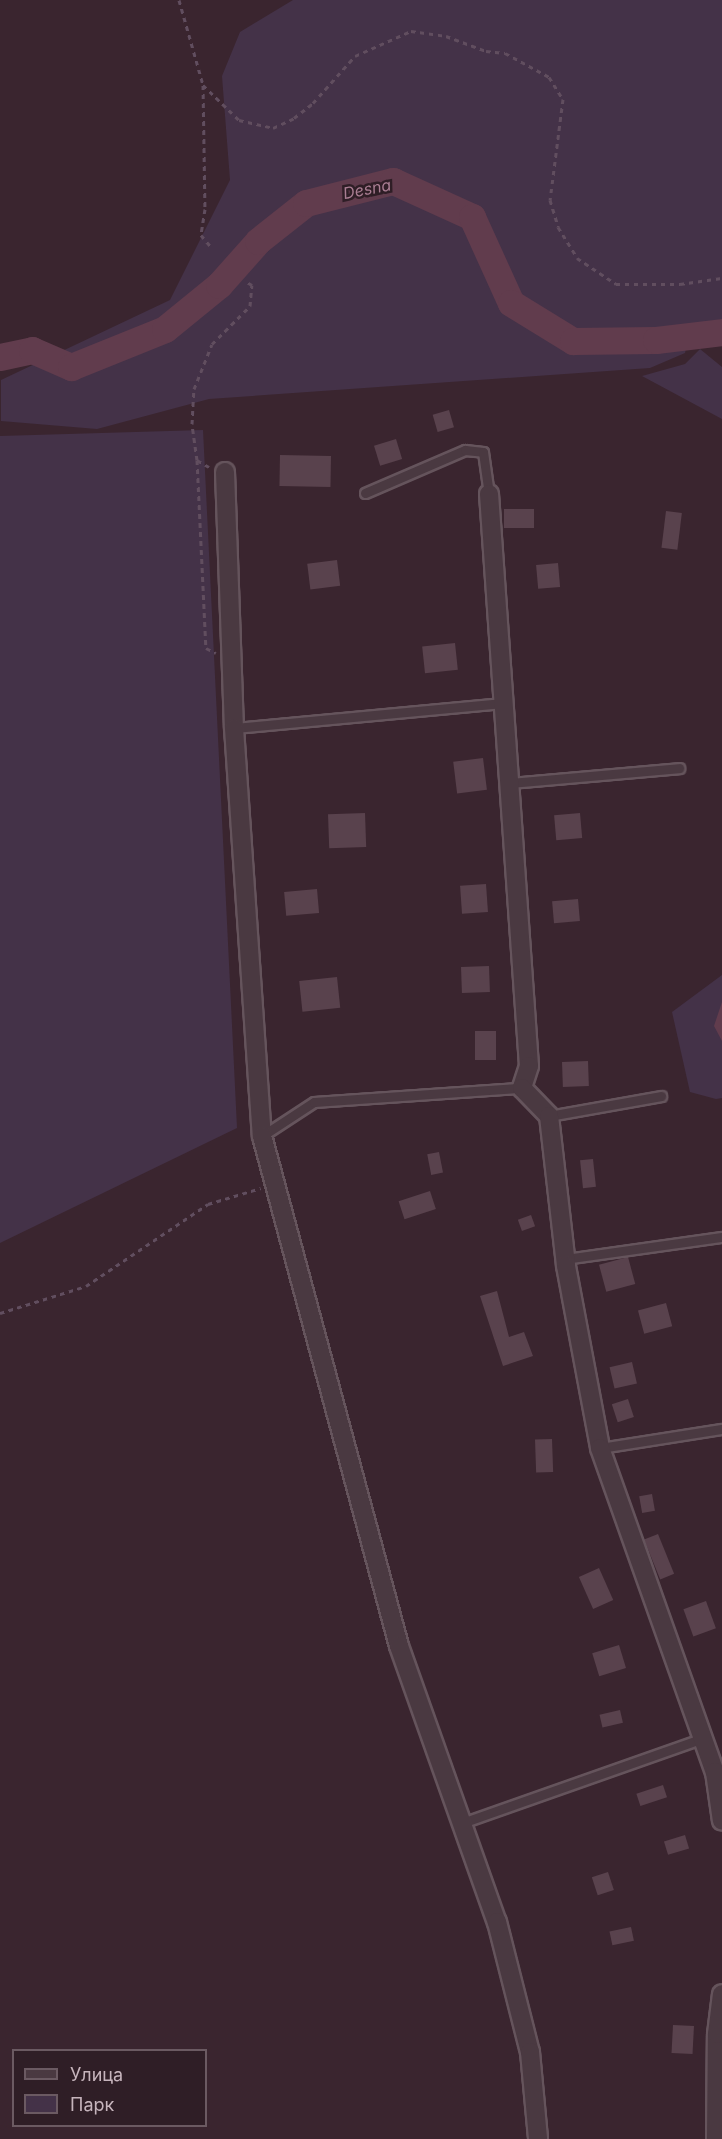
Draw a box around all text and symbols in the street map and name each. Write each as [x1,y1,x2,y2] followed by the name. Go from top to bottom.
[341,175,393,203] water label: Desna
[12,2049,207,2127] legend
[70,2064,123,2085] text: Улица
[70,2094,114,2115] text: Парк

